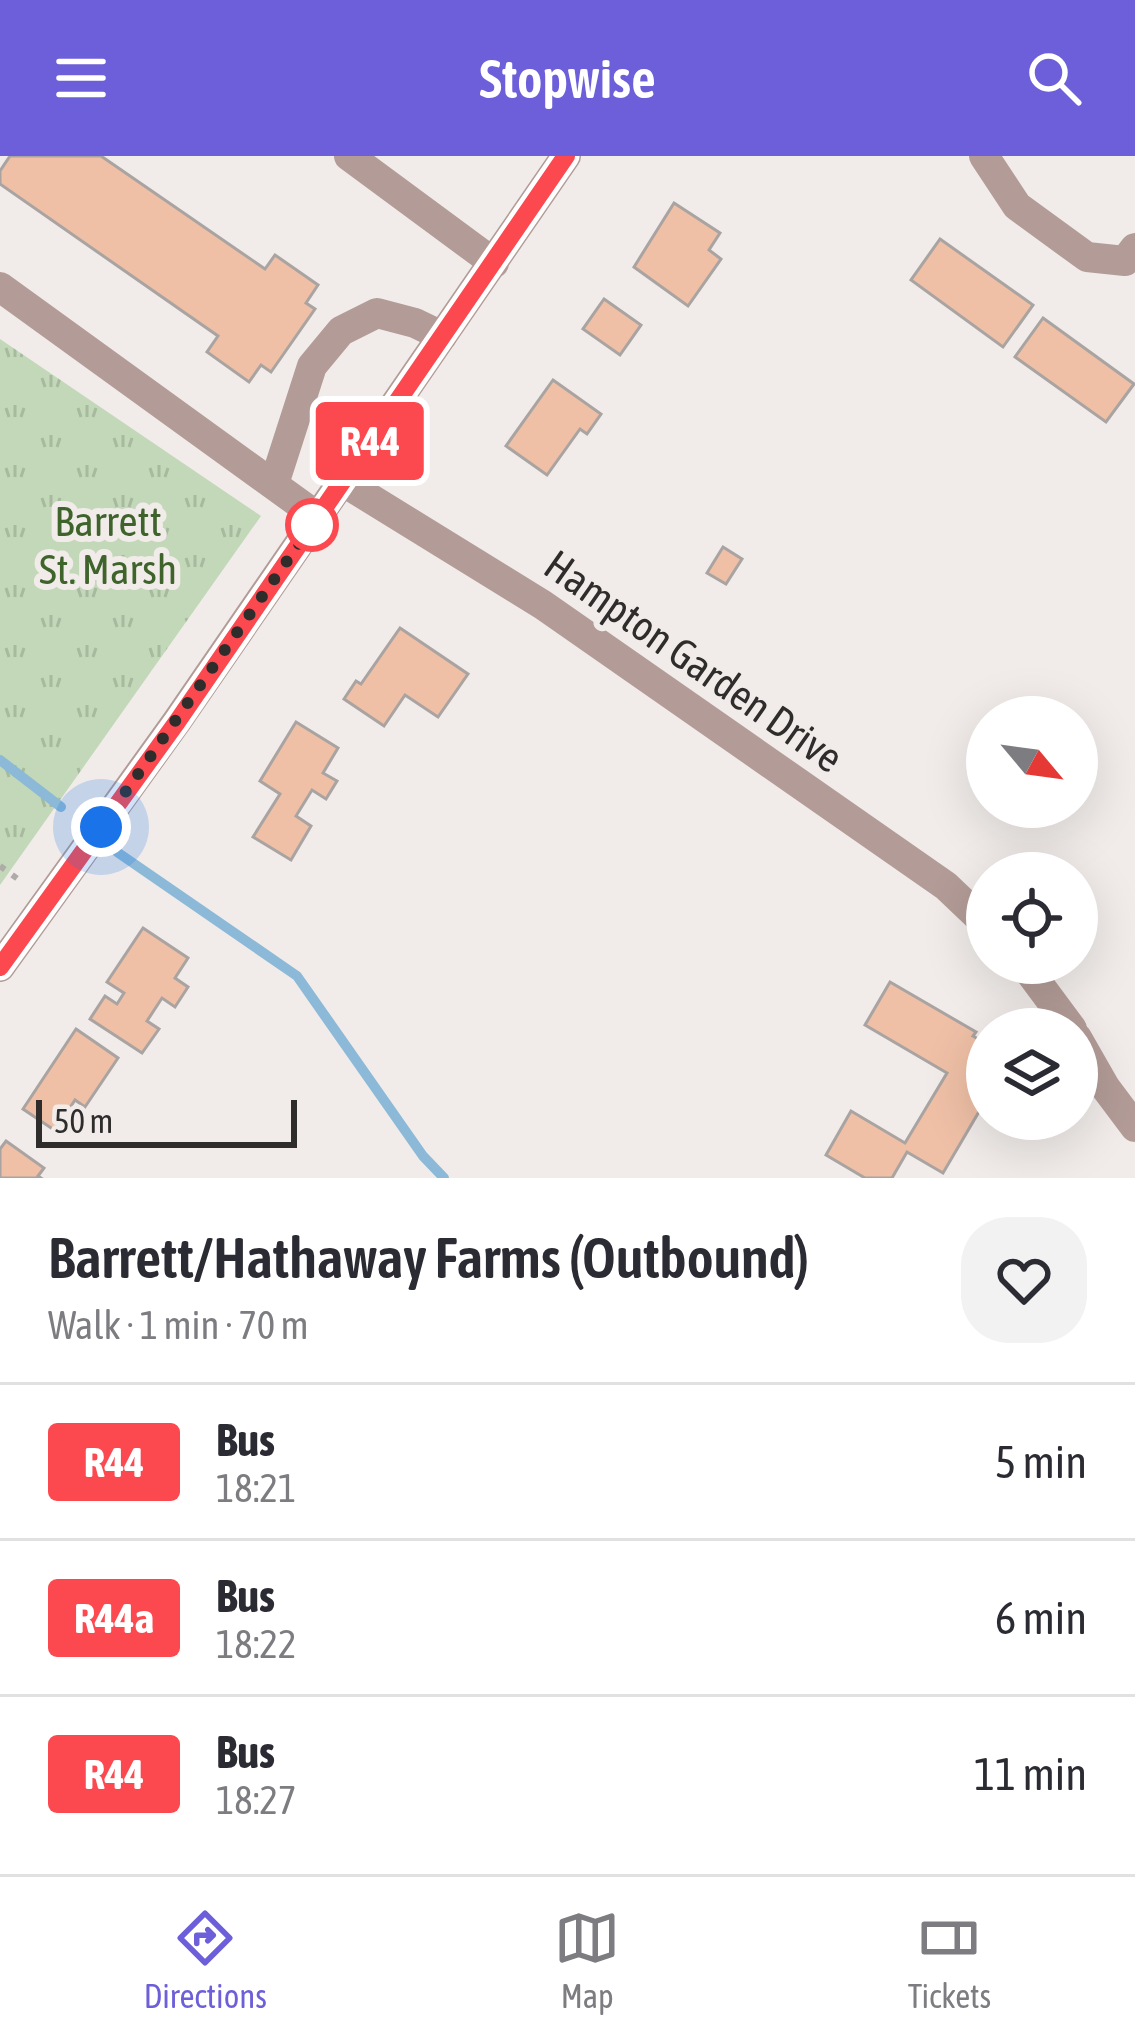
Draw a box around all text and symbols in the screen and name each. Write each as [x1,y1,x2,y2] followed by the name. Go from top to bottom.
[48,45,114,111] icon: menu
[1021,45,1087,111] icon: search
[479,48,656,109] text: Stopwise
[301,402,439,480] line badge: R44
[340,417,400,465] text: R44
[39,497,177,593] park label: Barrett St. Marsh
[287,500,337,550] unlabelled marker
[536,540,852,782] street label: Hampton Garden Drive
[966,696,1098,828] north arrow
[966,696,1098,1140] map controls
[71,797,131,857] your location
[966,852,1098,984] button: locate
[966,1008,1098,1140] button: layers
[36,1094,297,1147] scale bar
[54,1102,113,1140] text: 50 m
[961,1217,1087,1343] button: heart
[48,1225,809,1290] text: Barrett/Hathaway Farms (Outbound)
[48,1303,309,1347] text: Walk · 1 min · 70 m
[216,1414,275,1466] text: Bus
[995,1436,1087,1488] text: 5 min
[84,1438,144,1486] text: R44
[216,1466,296,1510] text: 18:21
[216,1570,275,1622] text: Bus
[995,1592,1087,1644] text: 6 min
[74,1594,154,1642] text: R44a
[216,1622,296,1666] text: 18:22
[216,1726,275,1778] text: Bus
[974,1748,1087,1800] text: 11 min
[84,1750,144,1798] text: R44
[216,1778,296,1822] text: 18:27
[144,1905,267,2015] tab: Directions
[554,1905,620,2015] tab: Map
[908,1905,991,2015] tab: Tickets

